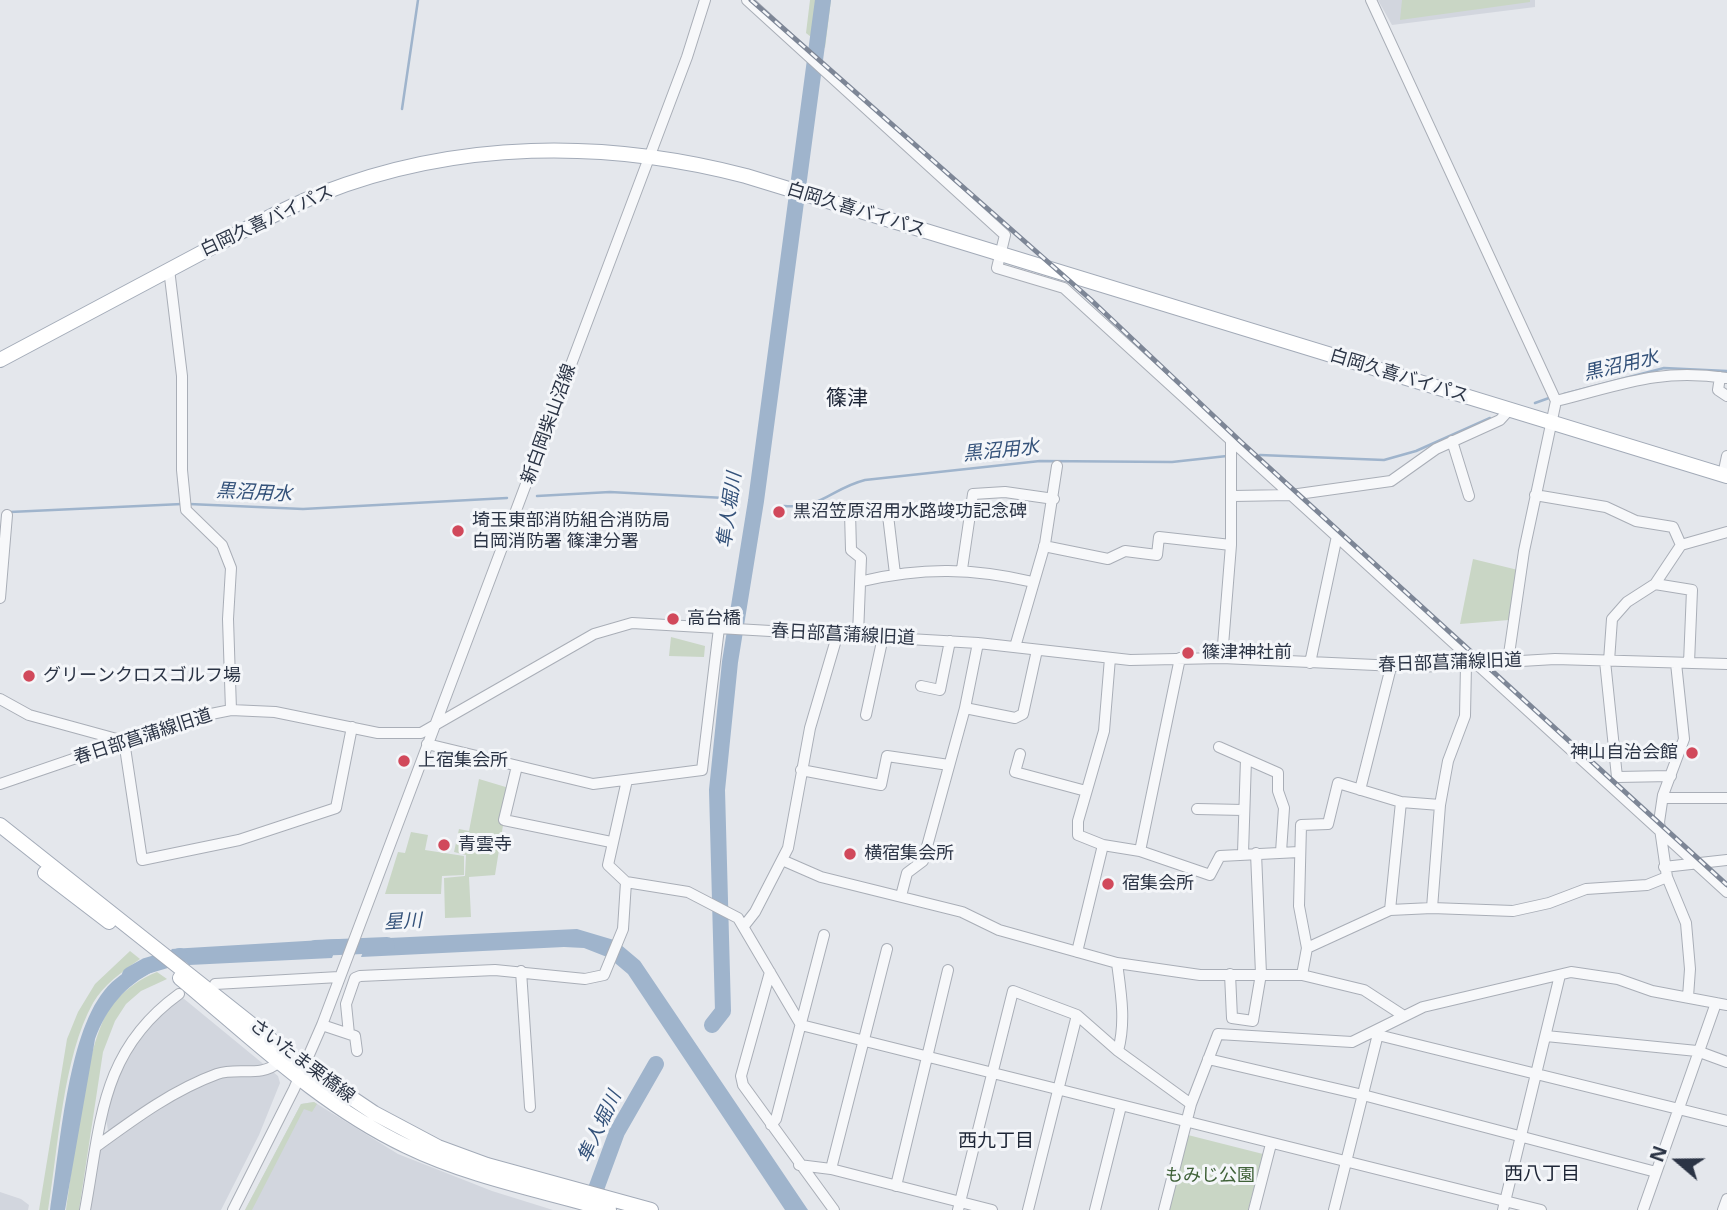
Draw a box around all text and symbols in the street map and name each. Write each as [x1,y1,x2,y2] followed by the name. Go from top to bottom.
[784,179,928,241] street label: 白岡久喜バイパス
[197,181,337,261] street label: 白岡久喜バイパス
[1327,345,1471,407] street label: 白岡久喜バイパス
[1581,346,1661,386] water label: 黒沼用水
[517,361,581,487] street label: 新白岡柴山沼線
[826,386,868,412] district label: 篠津
[962,436,1040,466] water label: 黒沼用水
[713,471,747,549] water label: 隼人堀川
[215,480,293,506] water label: 黒沼用水
[793,501,1027,523] place label: 黒沼笠原沼用水路竣功記念碑
[771,504,787,520] marker: 黒沼笠原沼用水路竣功記念碑
[472,510,670,552] place label: 埼玉東部消防組合消防局 白岡消防署 篠津分署
[450,523,466,539] marker: 埼玉東部消防組合消防局 白岡消防署 篠津分署
[687,608,741,630] place label: 高台橋
[665,611,681,627] marker: 高台橋
[771,620,915,650] street label: 春日部菖蒲線旧道
[1202,642,1292,664] place label: 篠津神社前
[1180,645,1196,661] marker: 篠津神社前
[1378,650,1522,676] street label: 春日部菖蒲線旧道
[43,665,241,687] place label: グリーンクロスゴルフ場
[21,668,37,684] marker: グリーンクロスゴルフ場
[71,704,215,770] street label: 春日部菖蒲線旧道
[1570,742,1678,764] place label: 神山自治会館
[1684,745,1700,761] marker: 神山自治会館
[418,750,508,772] place label: 上宿集会所
[396,753,412,769] marker: 上宿集会所
[458,834,512,856] place label: 青雲寺
[436,837,452,853] marker: 青雲寺
[864,843,954,865] place label: 横宿集会所
[842,846,858,862] marker: 横宿集会所
[1122,873,1194,895] place label: 宿集会所
[1100,876,1116,892] marker: 宿集会所
[383,910,423,934] water label: 星川
[245,1014,359,1108] street label: さいたま栗橋線
[574,1088,626,1166] water label: 隼人堀川
[1643,1126,1713,1196] north arrow
[958,1131,1034,1153] district label: 西九丁目
[1643,1142,1673,1166] text: N
[1504,1164,1580,1186] district label: 西八丁目
[1165,1165,1255,1187] park label: もみじ公園

